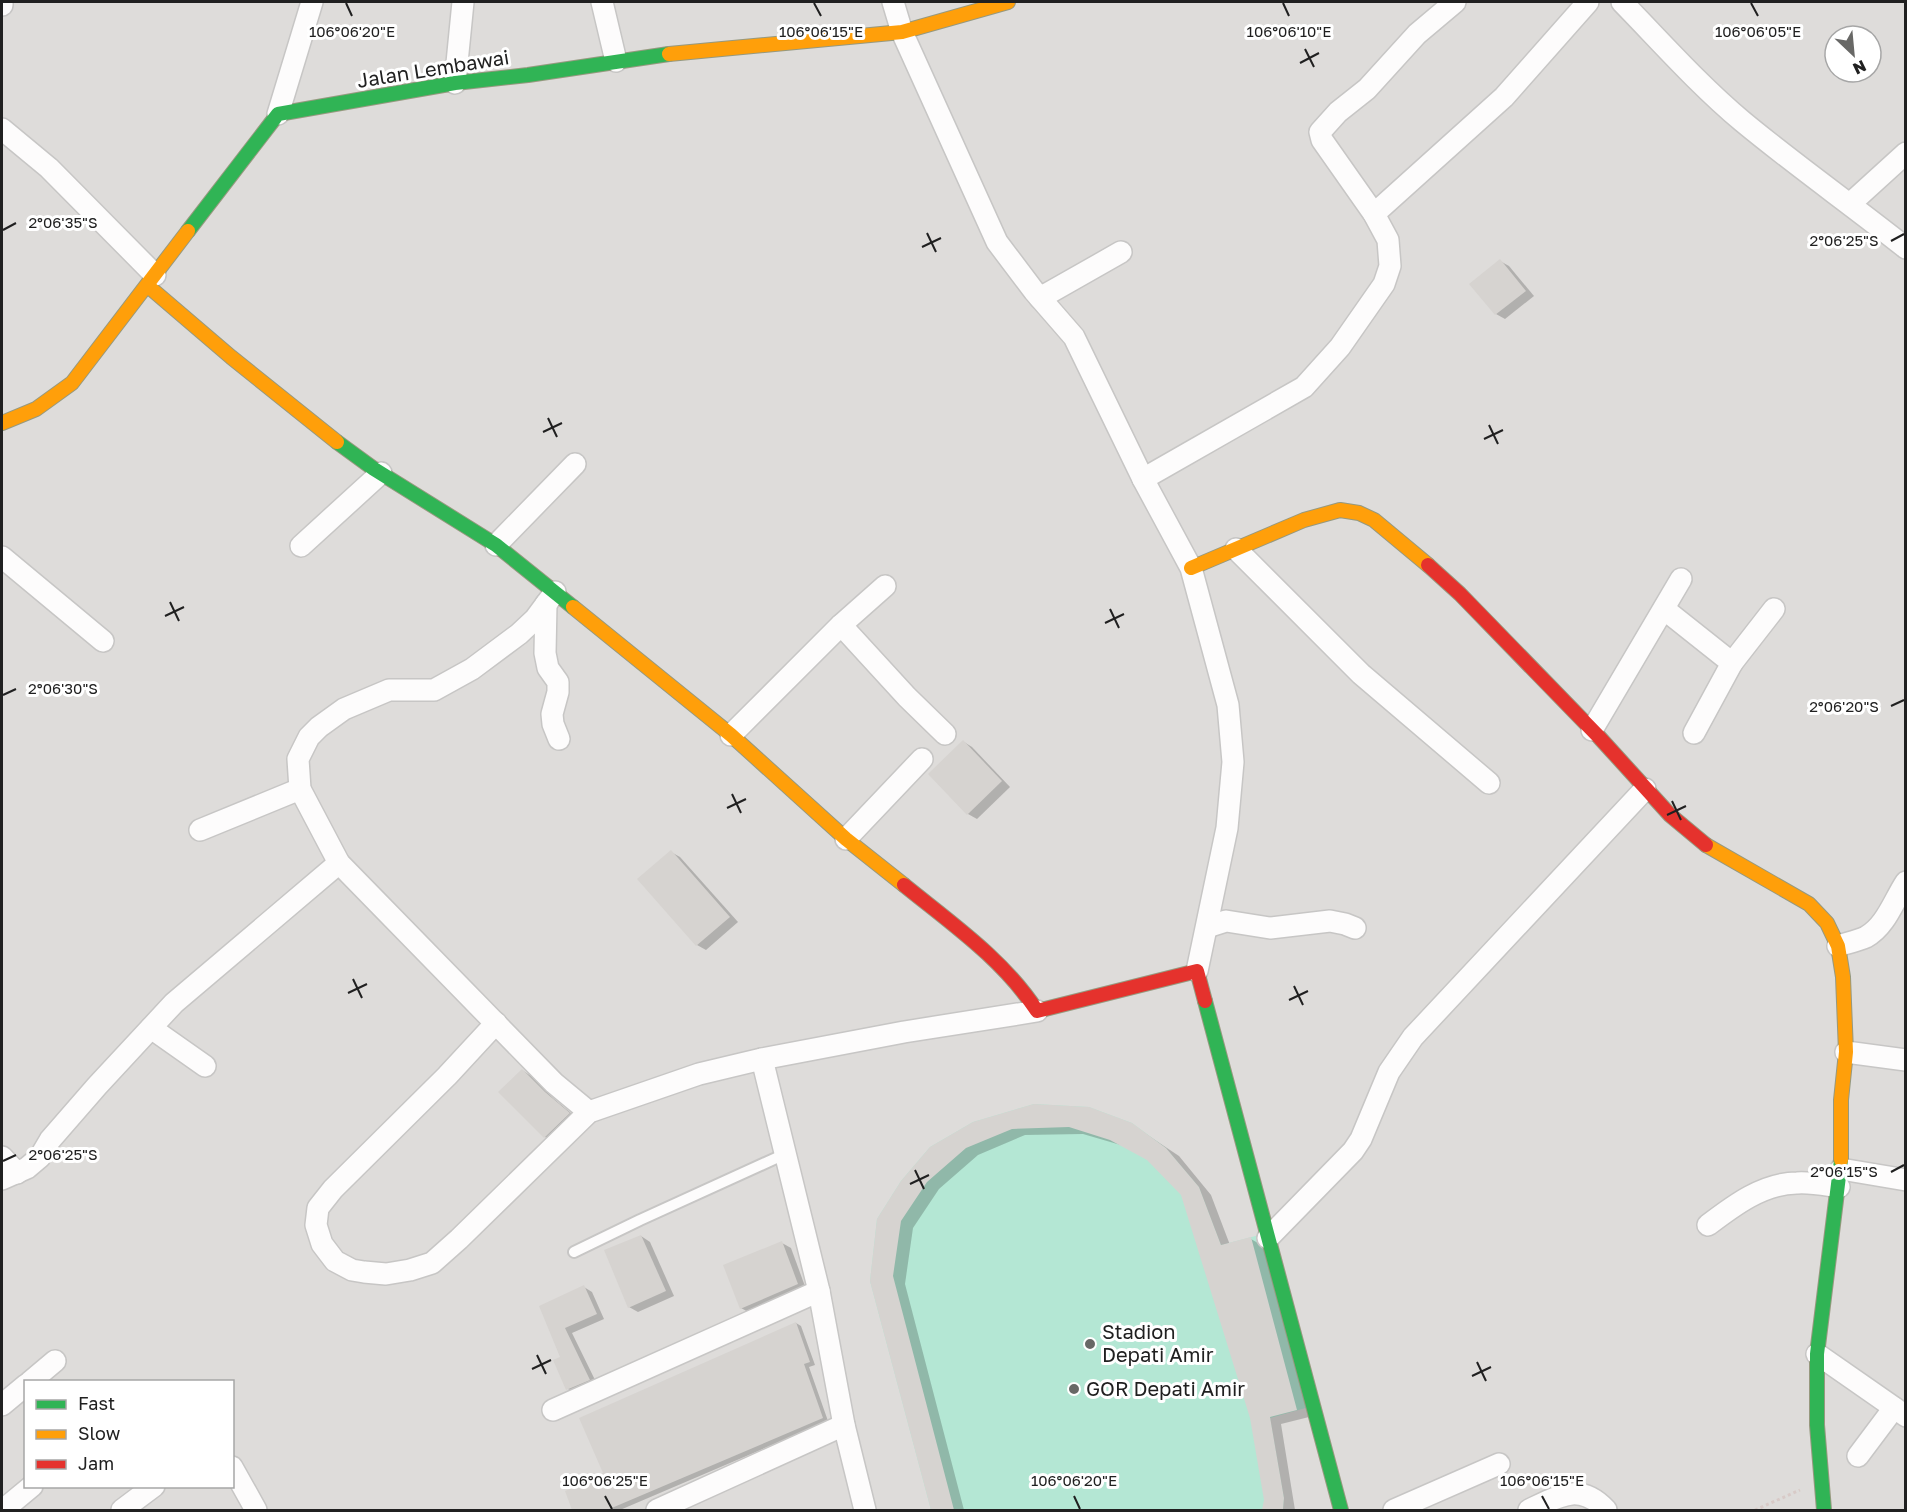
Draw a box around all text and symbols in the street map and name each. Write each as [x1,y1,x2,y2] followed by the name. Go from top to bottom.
[309,22,395,40] text: 106°06'20"E
[779,22,863,40] text: 106°06'15"E
[1247,22,1331,40] text: 106°06'10"E
[1715,22,1801,40] text: 106°06'05"E
[1823,24,1883,84] north arrow
[355,44,511,92] street label: Jalan Lembawai
[1850,56,1869,79] text: N
[28,213,98,231] text: 2°06'35"S
[1809,231,1879,249] text: 2°06'25"S
[28,679,98,697] text: 2°06'30"S
[1809,697,1879,715] text: 2°06'20"S
[28,1145,98,1163] text: 2°06'25"S
[1810,1162,1878,1180] text: 2°06'15"S
[1102,1319,1214,1366] place label: Stadion Depati Amir
[1083,1337,1097,1351] marker: Stadion Depati Amir
[1086,1376,1245,1400] place label: GOR Depati Amir
[24,1380,234,1488] legend
[1067,1382,1081,1396] marker: GOR Depati Amir
[78,1392,115,1414] text: Fast
[78,1422,121,1444] text: Slow
[78,1452,114,1474] text: Jam
[562,1471,648,1489] text: 106°06'25"E
[1031,1471,1117,1489] text: 106°06'20"E
[1500,1471,1584,1489] text: 106°06'15"E

